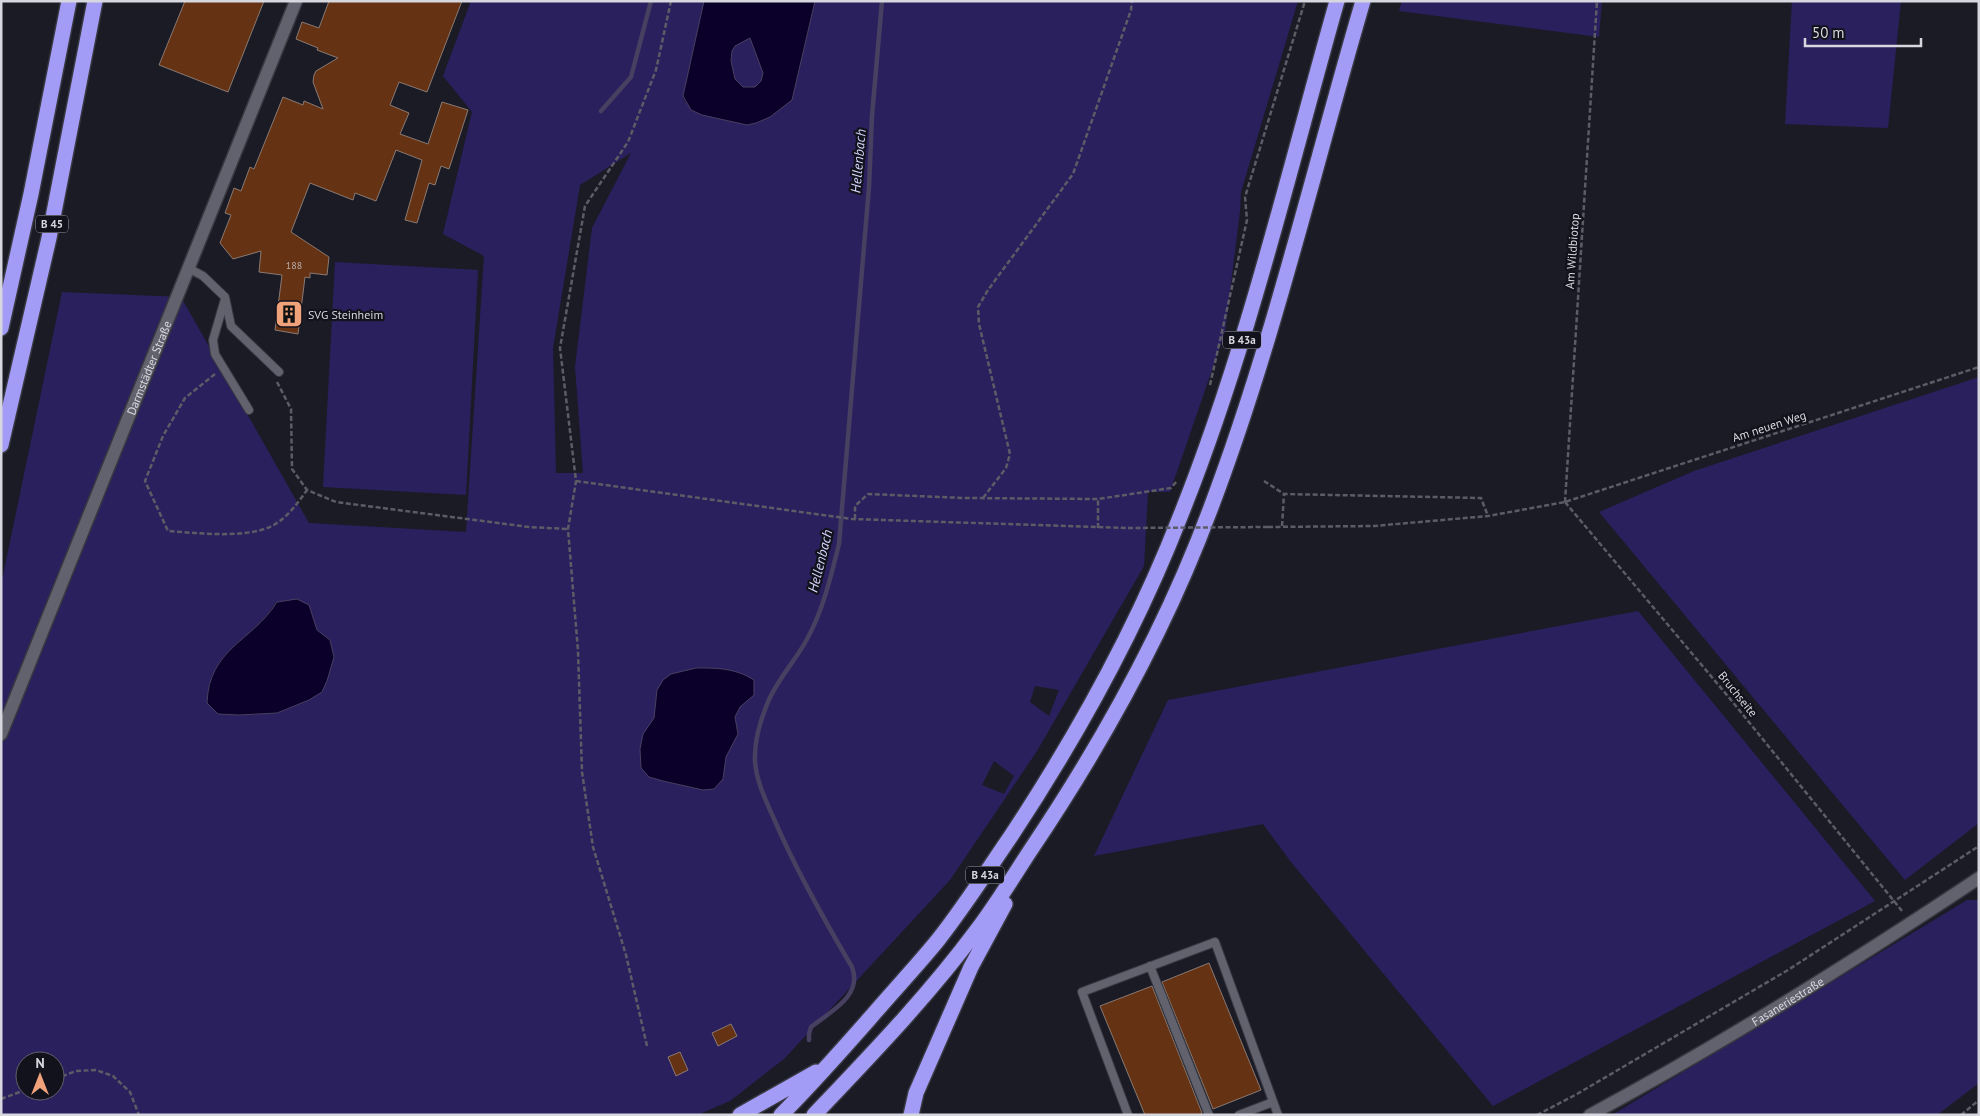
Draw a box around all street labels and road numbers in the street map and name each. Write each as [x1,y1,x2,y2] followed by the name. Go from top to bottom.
[1562,213,1582,289] street label: Am Wildbiotop
[36,215,68,232] road number: B 45
[123,318,174,417] street label: Darmstädter Straße
[1223,332,1261,348] road number: B 43a
[1730,407,1808,445] street label: Am neuen Weg
[1715,668,1761,720] street label: Bruchseite
[966,866,1004,884] road number: B 43a
[1749,973,1826,1029] street label: Fasaneriestraße

